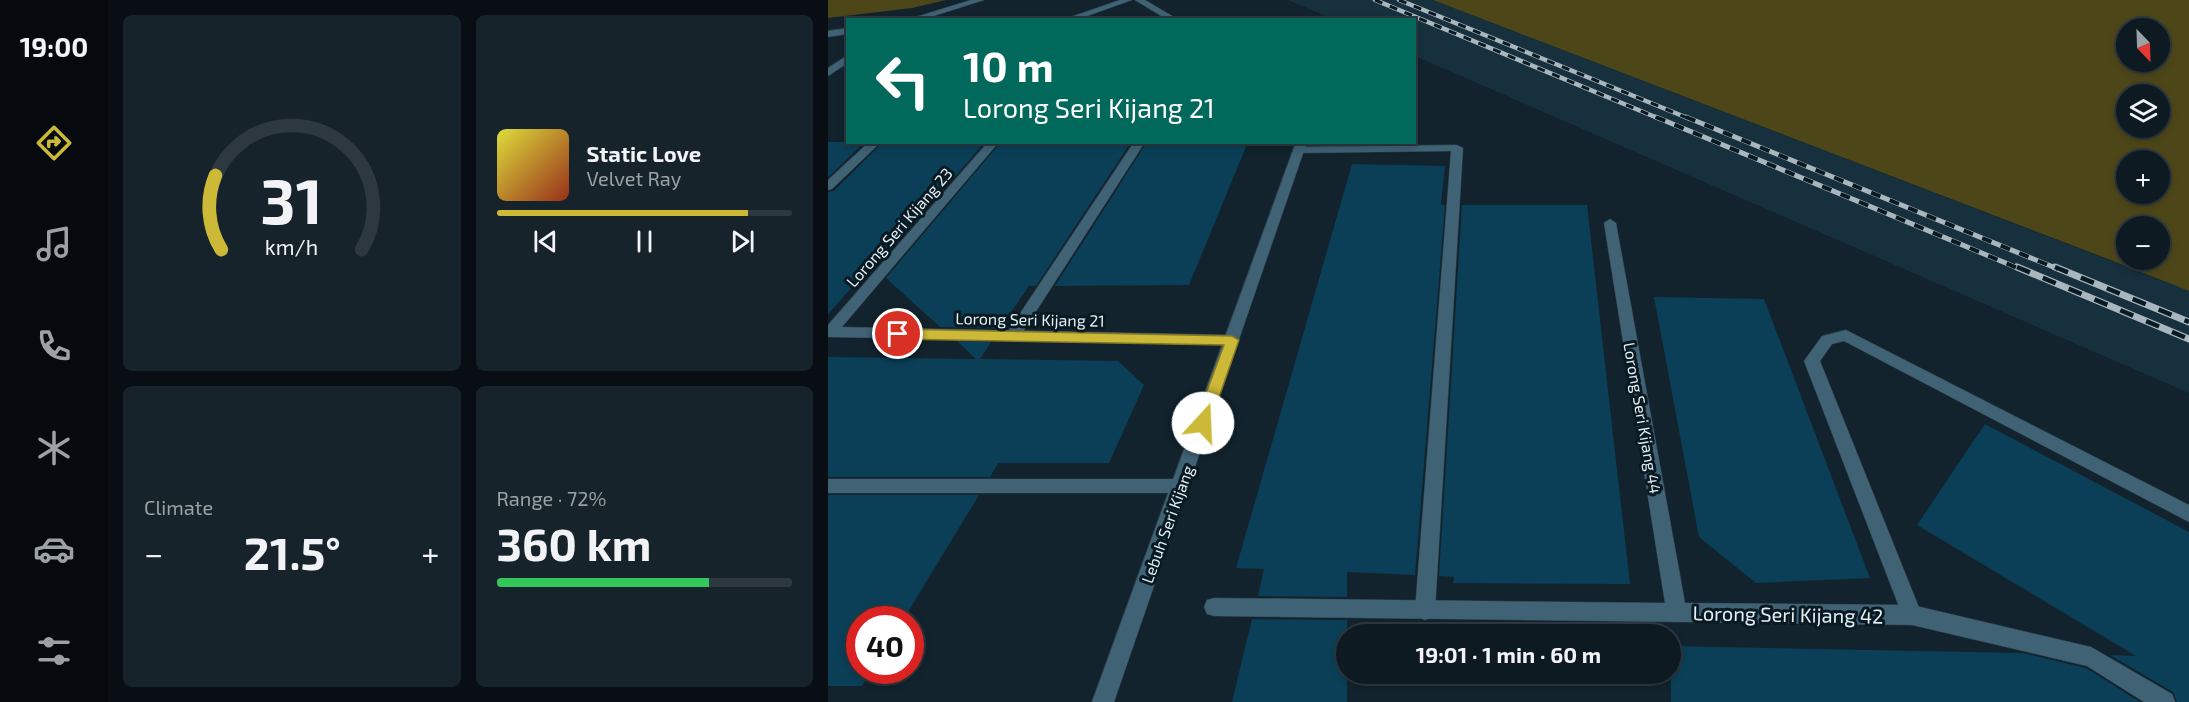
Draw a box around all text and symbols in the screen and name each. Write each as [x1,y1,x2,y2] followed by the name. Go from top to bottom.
[2116,18,2170,72] north arrow
[2116,18,2170,270] map controls
[20,30,88,62] text: 19:00
[963,40,1054,90] text: 10 m
[864,42,942,120] icon: left
[2116,84,2170,138] button: layers
[963,91,1215,123] text: Lorong Seri Kijang 21
[33,122,75,164] icon: directions
[587,140,701,166] text: Static Love
[2116,150,2170,204] button: +
[261,162,323,237] text: 31
[842,163,957,291] street label: Lorong Seri Kijang 23
[587,166,681,190] text: Velvet Ray
[2116,216,2170,270] button: −
[33,223,75,265] icon: music
[529,225,562,258] icon: previous
[628,225,661,258] icon: pause
[726,225,759,258] icon: next
[265,235,318,260] text: km/h
[872,308,923,359] pin
[955,308,1105,331] street label: Lorong Seri Kijang 21
[881,317,914,350] icon: arrive
[33,325,75,367] icon: phone
[1619,341,1666,496] street label: Lorong Seri Kijang 44
[1171,391,1235,455] position arrow
[33,427,75,469] icon: climate
[1137,462,1198,586] street label: Lebuh Seri Kijang
[497,486,606,510] text: Range · 72%
[144,495,213,519] text: Climate
[497,516,651,570] text: 360 km
[244,525,341,579] text: 21.5°
[33,528,75,570] icon: car
[144,533,163,573] text: −
[421,533,439,573] text: +
[1692,600,1884,628] street label: Lorong Seri Kijang 42
[846,606,924,684] speed limit sign: 40
[33,630,75,672] icon: filters
[1416,641,1601,667] text: 19:01 · 1 min · 60 m

